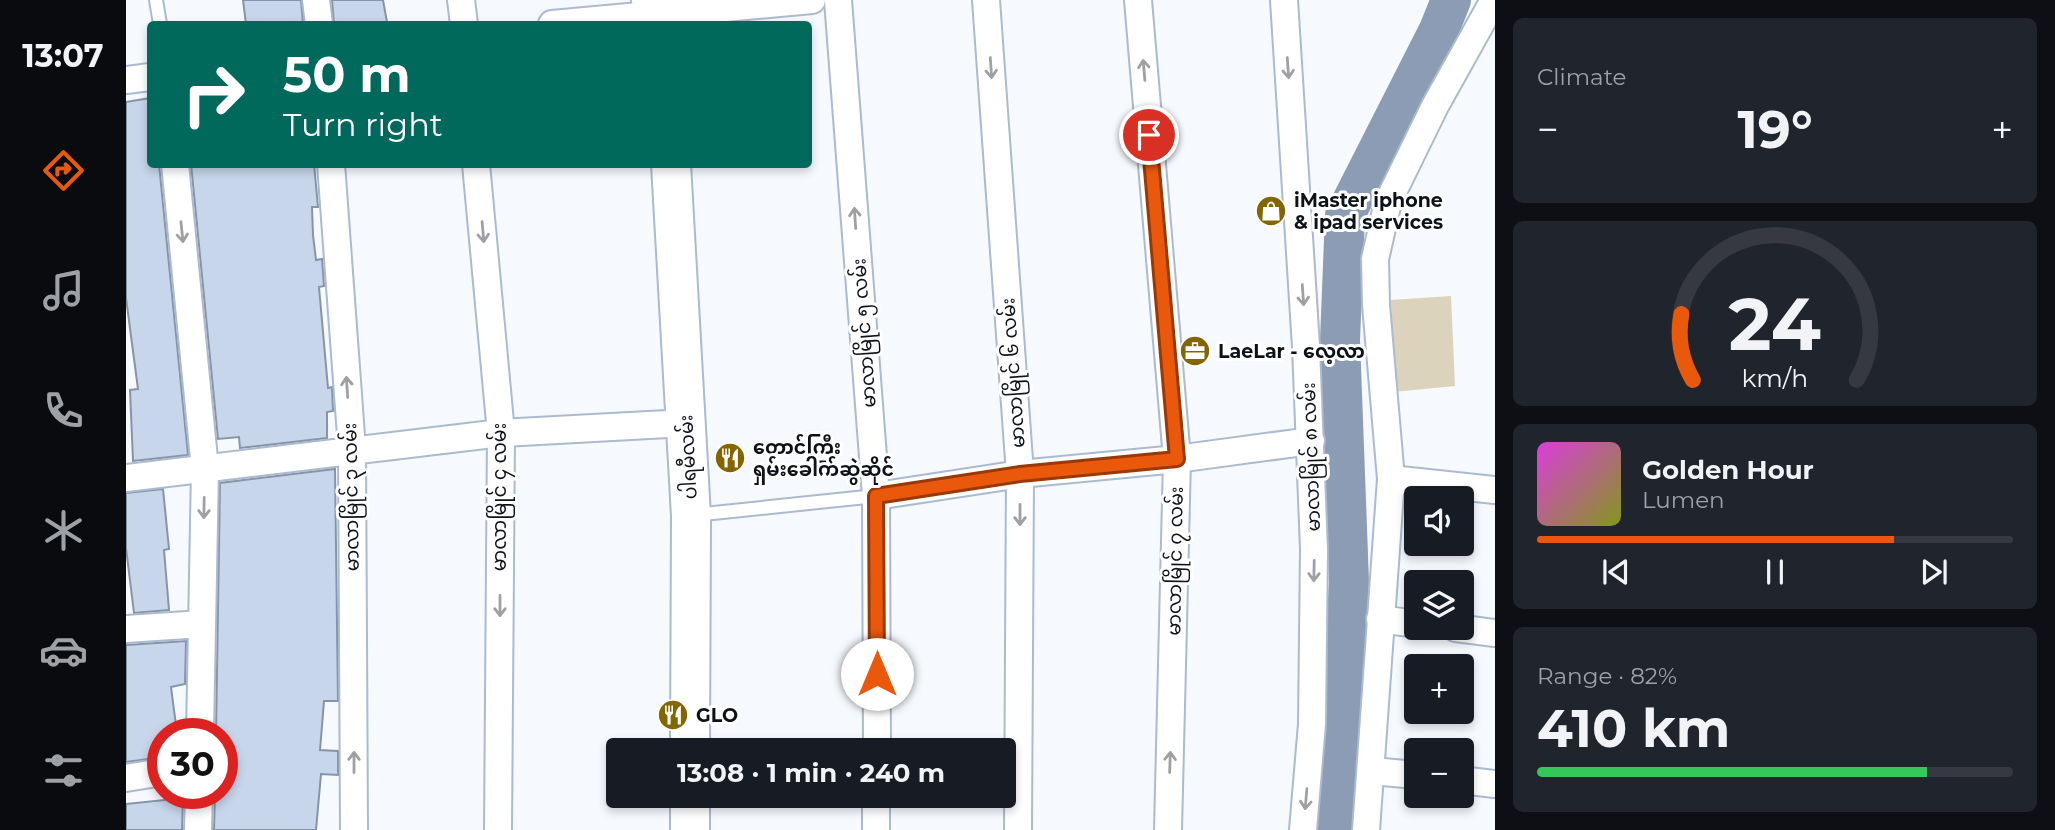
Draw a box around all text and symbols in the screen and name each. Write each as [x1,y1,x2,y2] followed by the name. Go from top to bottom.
[22,36,104,75] text: 13:07
[283,45,411,104] text: 50 m
[168,49,259,140] icon: right
[985,56,998,79] one-way arrow
[1282,56,1295,79] one-way arrow
[1137,60,1150,82] one-way arrow
[1537,63,1626,91] text: Climate
[1737,98,1813,161] text: 19°
[283,105,443,144] text: Turn right
[1119,105,1179,165] pin
[1537,106,1559,153] text: −
[1991,106,2013,153] text: +
[1130,116,1168,154] icon: arrive
[39,146,88,195] icon: directions
[1294,189,1443,234] place label: iMaster iphone & ipad services
[1254,194,1288,228] shop icon: iMaster iphone & ipad services
[848,207,861,230] one-way arrow
[176,221,189,243] one-way arrow
[476,221,489,243] one-way arrow
[844,257,885,409] street label: မာလာမြိုင် ၅ လမ်း
[39,266,88,315] icon: music
[1729,280,1821,368] text: 24
[1297,283,1310,306] one-way arrow
[993,297,1034,449] street label: မာလာမြိုင် ၆ လမ်း
[1178,334,1212,368] office icon: LaeLar - လေ့လာ
[1218,340,1365,364] place label: LaeLar - လေ့လာ
[1742,362,1808,392] text: km/h
[340,377,353,399] one-way arrow
[1294,382,1329,532] street label: မာလာမြိုင် ၈ လမ်း
[39,386,88,435] icon: phone
[671,414,706,500] street label: ပါရမီလမ်း
[335,422,368,572] street label: မာလာမြိုင် ၃ လမ်း
[485,423,515,571] street label: မာလာမြိုင် ၄ လမ်း
[753,434,894,485] place label: တောင်ကြီး ရှမ်းခေါက်ဆွဲဆိုင်
[713,441,747,475] restaurant icon: တောင်ကြီး ရှမ်းခေါက်ဆွဲဆိုင်
[1642,454,1814,486] text: Golden Hour
[1159,486,1192,636] street label: မာလာမြိုင် ၇ လမ်း
[1404,486,1474,808] map controls
[1404,486,1474,556] button: sound
[1642,486,1725,514] text: Lumen
[198,496,211,519] one-way arrow
[1013,503,1027,526] one-way arrow
[39,506,88,555] icon: climate
[1597,553,1635,591] icon: previous
[1756,553,1794,591] icon: pause
[1915,553,1953,591] icon: next
[1307,560,1321,583] one-way arrow
[1404,570,1474,640] button: layers
[493,594,506,617] one-way arrow
[39,626,88,675] icon: car
[840,637,914,711] position arrow
[1404,654,1474,724] button: +
[1537,662,1677,690] text: Range · 82%
[1537,697,1730,760] text: 410 km
[656,698,690,732] restaurant icon: GLO
[696,704,738,727] place label: GLO
[147,718,238,809] speed limit sign: 30
[1404,738,1474,808] button: −
[39,746,88,795] icon: filters
[347,751,361,774] one-way arrow
[1163,751,1176,774] one-way arrow
[677,757,945,789] text: 13:08 · 1 min · 240 m
[1299,787,1312,809] one-way arrow

